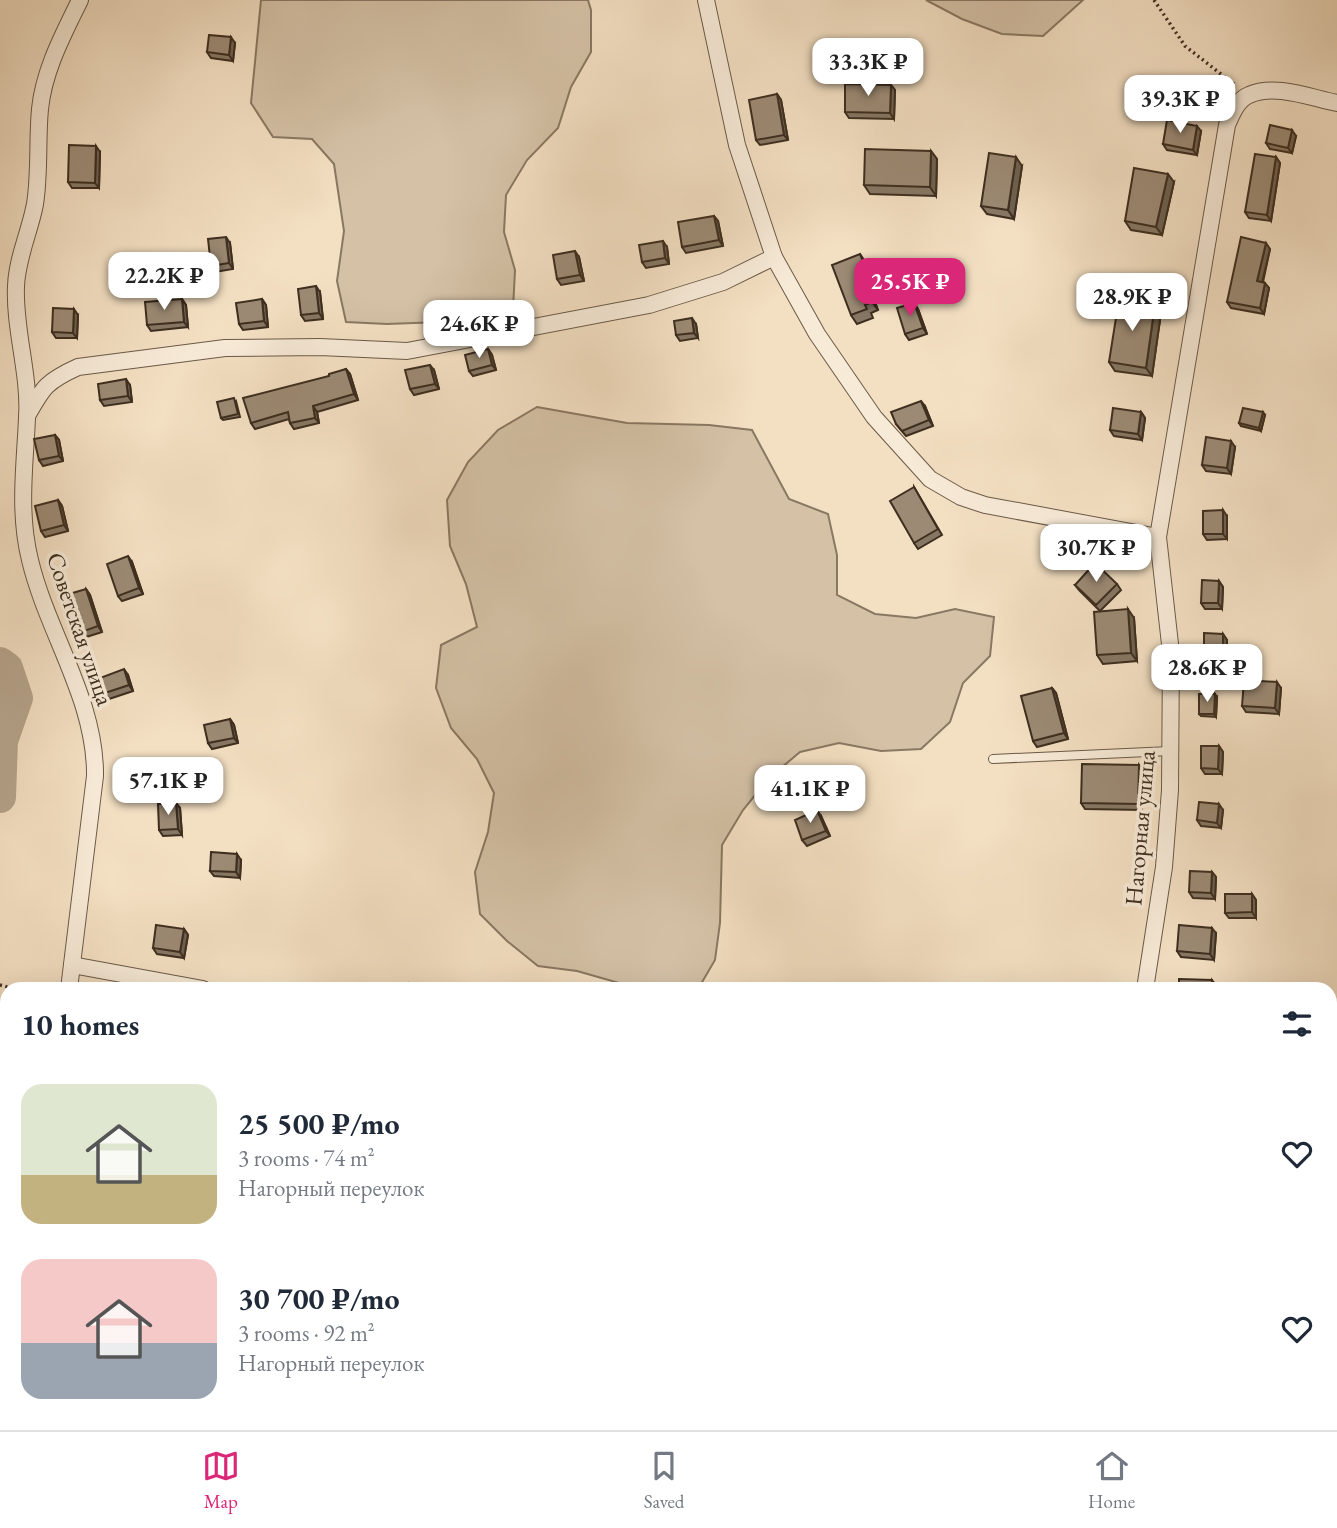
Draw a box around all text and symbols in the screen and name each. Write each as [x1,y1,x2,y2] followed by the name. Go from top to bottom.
[803,38,933,98] pin: 33.3K ₽
[828,46,908,76] text: 33.3K ₽
[1115,76,1245,135] pin: 39.3K ₽
[1140,83,1220,113] text: 39.3K ₽
[99,252,229,312] pin: 22.2K ₽
[845,258,975,318] pin: 25.5K ₽
[124,260,204,290] text: 22.2K ₽
[870,266,950,296] text: 25.5K ₽
[1067,274,1197,333] pin: 28.9K ₽
[1092,281,1172,311] text: 28.9K ₽
[414,300,544,360] pin: 24.6K ₽
[439,308,519,338] text: 24.6K ₽
[1031,524,1161,584] pin: 30.7K ₽
[1056,532,1136,562] text: 30.7K ₽
[40,548,121,710] street label: Советская улица
[1142,644,1272,704] pin: 28.6K ₽
[1167,652,1247,682] text: 28.6K ₽
[1117,749,1162,907] street label: Нагорная улица
[103,758,233,817] pin: 57.1K ₽
[128,765,208,795] text: 57.1K ₽
[745,766,875,825] pin: 41.1K ₽
[770,773,850,803] text: 41.1K ₽
[21,1005,139,1044] text: 10 homes
[1278,1005,1316,1043] icon: filters
[238,1104,400,1143] text: 25 500 ₽/mo
[77,1112,161,1196] icon: home
[1278,1135,1316,1173] icon: heart
[238,1143,375,1173] text: 3 rooms · 74 m²
[238,1173,424,1203] text: Нагорный переулок
[238,1279,400,1318] text: 30 700 ₽/mo
[77,1287,161,1371] icon: home
[1278,1310,1316,1348] icon: heart
[238,1318,375,1348] text: 3 rooms · 92 m²
[238,1348,424,1378] text: Нагорный переулок
[202,1447,240,1514] tab: Map
[644,1447,684,1514] tab: Saved
[1088,1447,1135,1514] tab: Home

